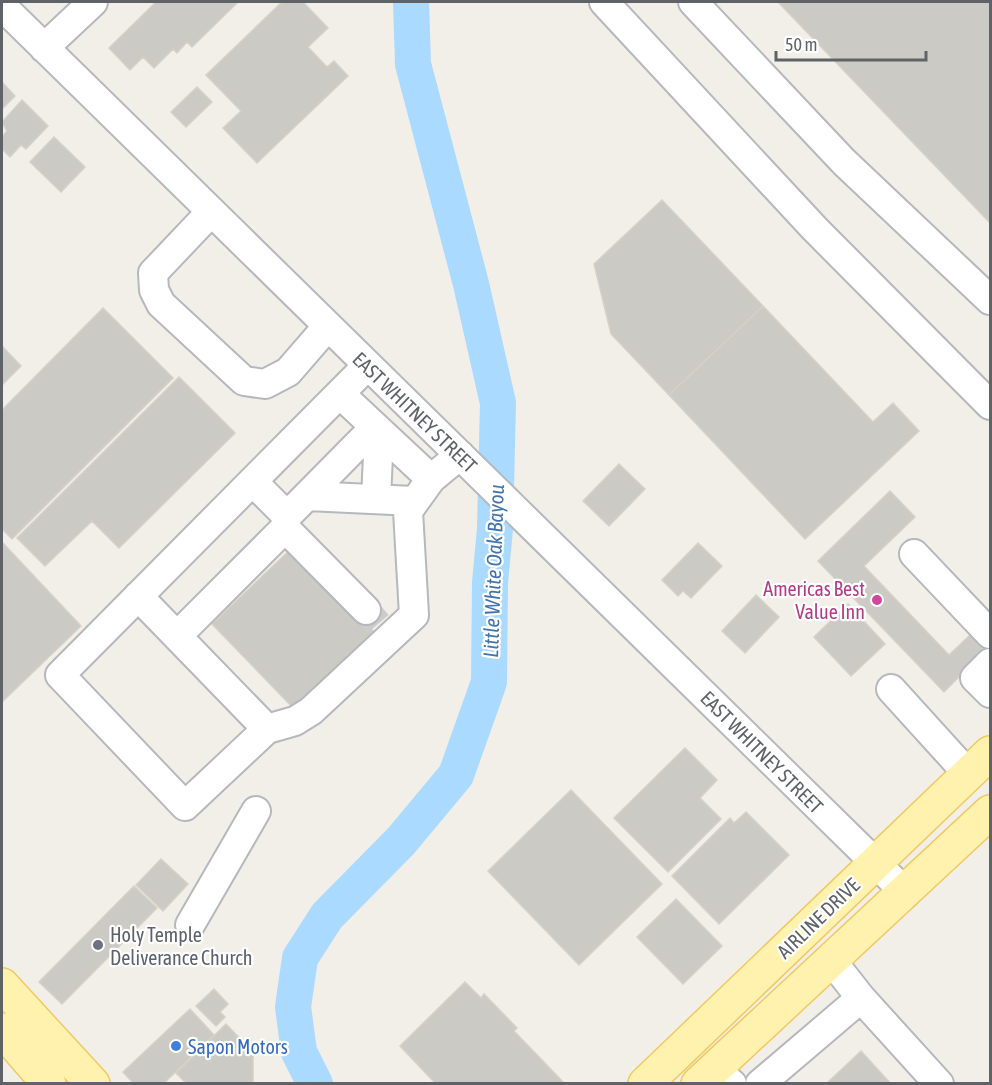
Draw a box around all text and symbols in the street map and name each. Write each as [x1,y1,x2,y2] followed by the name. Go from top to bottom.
[776,24,926,62] scale bar
[785,34,817,55] text: 50 m
[348,347,482,477] street label: EAST WHITNEY STREET
[478,484,508,658] water label: Little White Oak Bayou
[763,577,865,623] place label: Americas Best Value Inn
[870,593,884,607] marker: Americas Best Value Inn
[696,686,828,818] street label: EAST WHITNEY STREET
[772,873,864,963] street label: AIRLINE DRIVE
[110,923,252,969] place label: Holy Temple Deliverance Church
[91,938,105,952] marker: Holy Temple Deliverance Church
[188,1035,288,1058] place label: Sapon Motors
[169,1039,183,1053] marker: Sapon Motors

